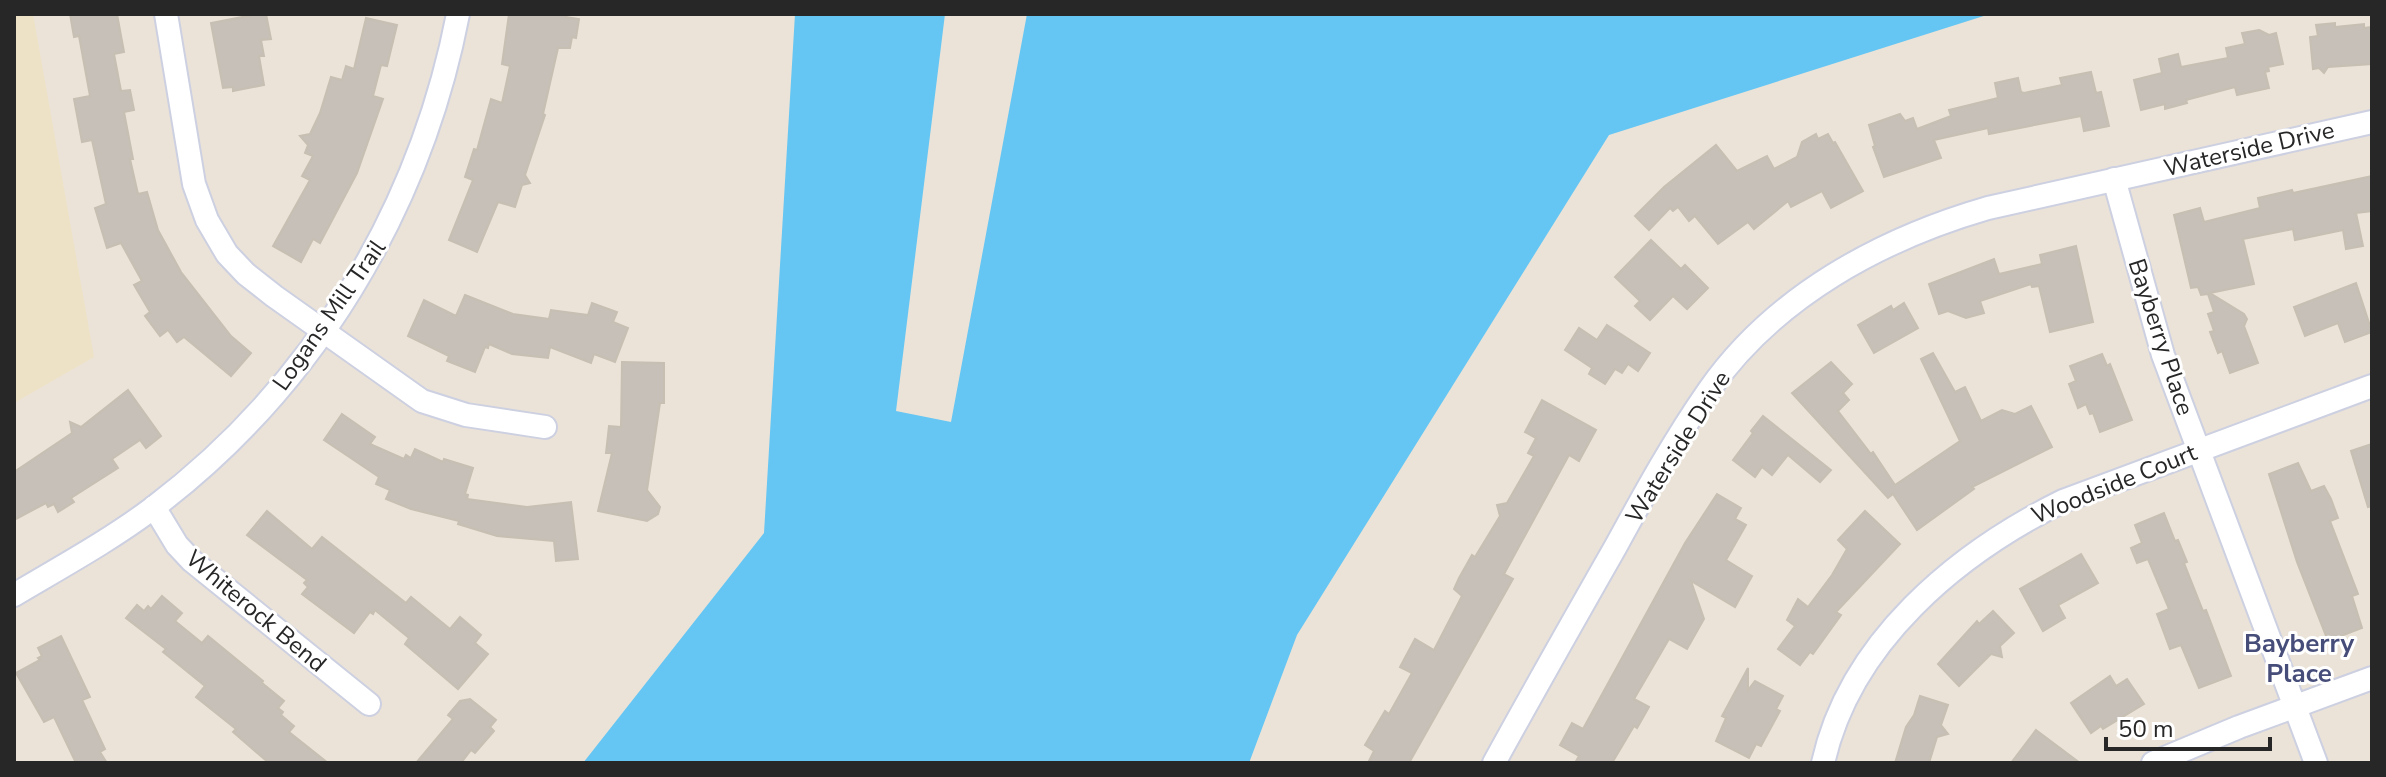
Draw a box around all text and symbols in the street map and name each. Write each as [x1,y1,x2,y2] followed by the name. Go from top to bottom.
[2161,114,2337,184] street label: Waterside Drive
[265,233,393,397] street label: Logans Mill Trail
[2121,255,2201,419] street label: Bayberry Place
[1618,365,1738,529] street label: Waterside Drive
[2027,436,2202,532] street label: Woodside Court
[179,543,333,679] street label: Whiterock Bend
[2244,626,2354,691] district label: Bayberry Place
[2106,701,2270,751] scale bar
[2118,713,2174,745] text: 50 m

